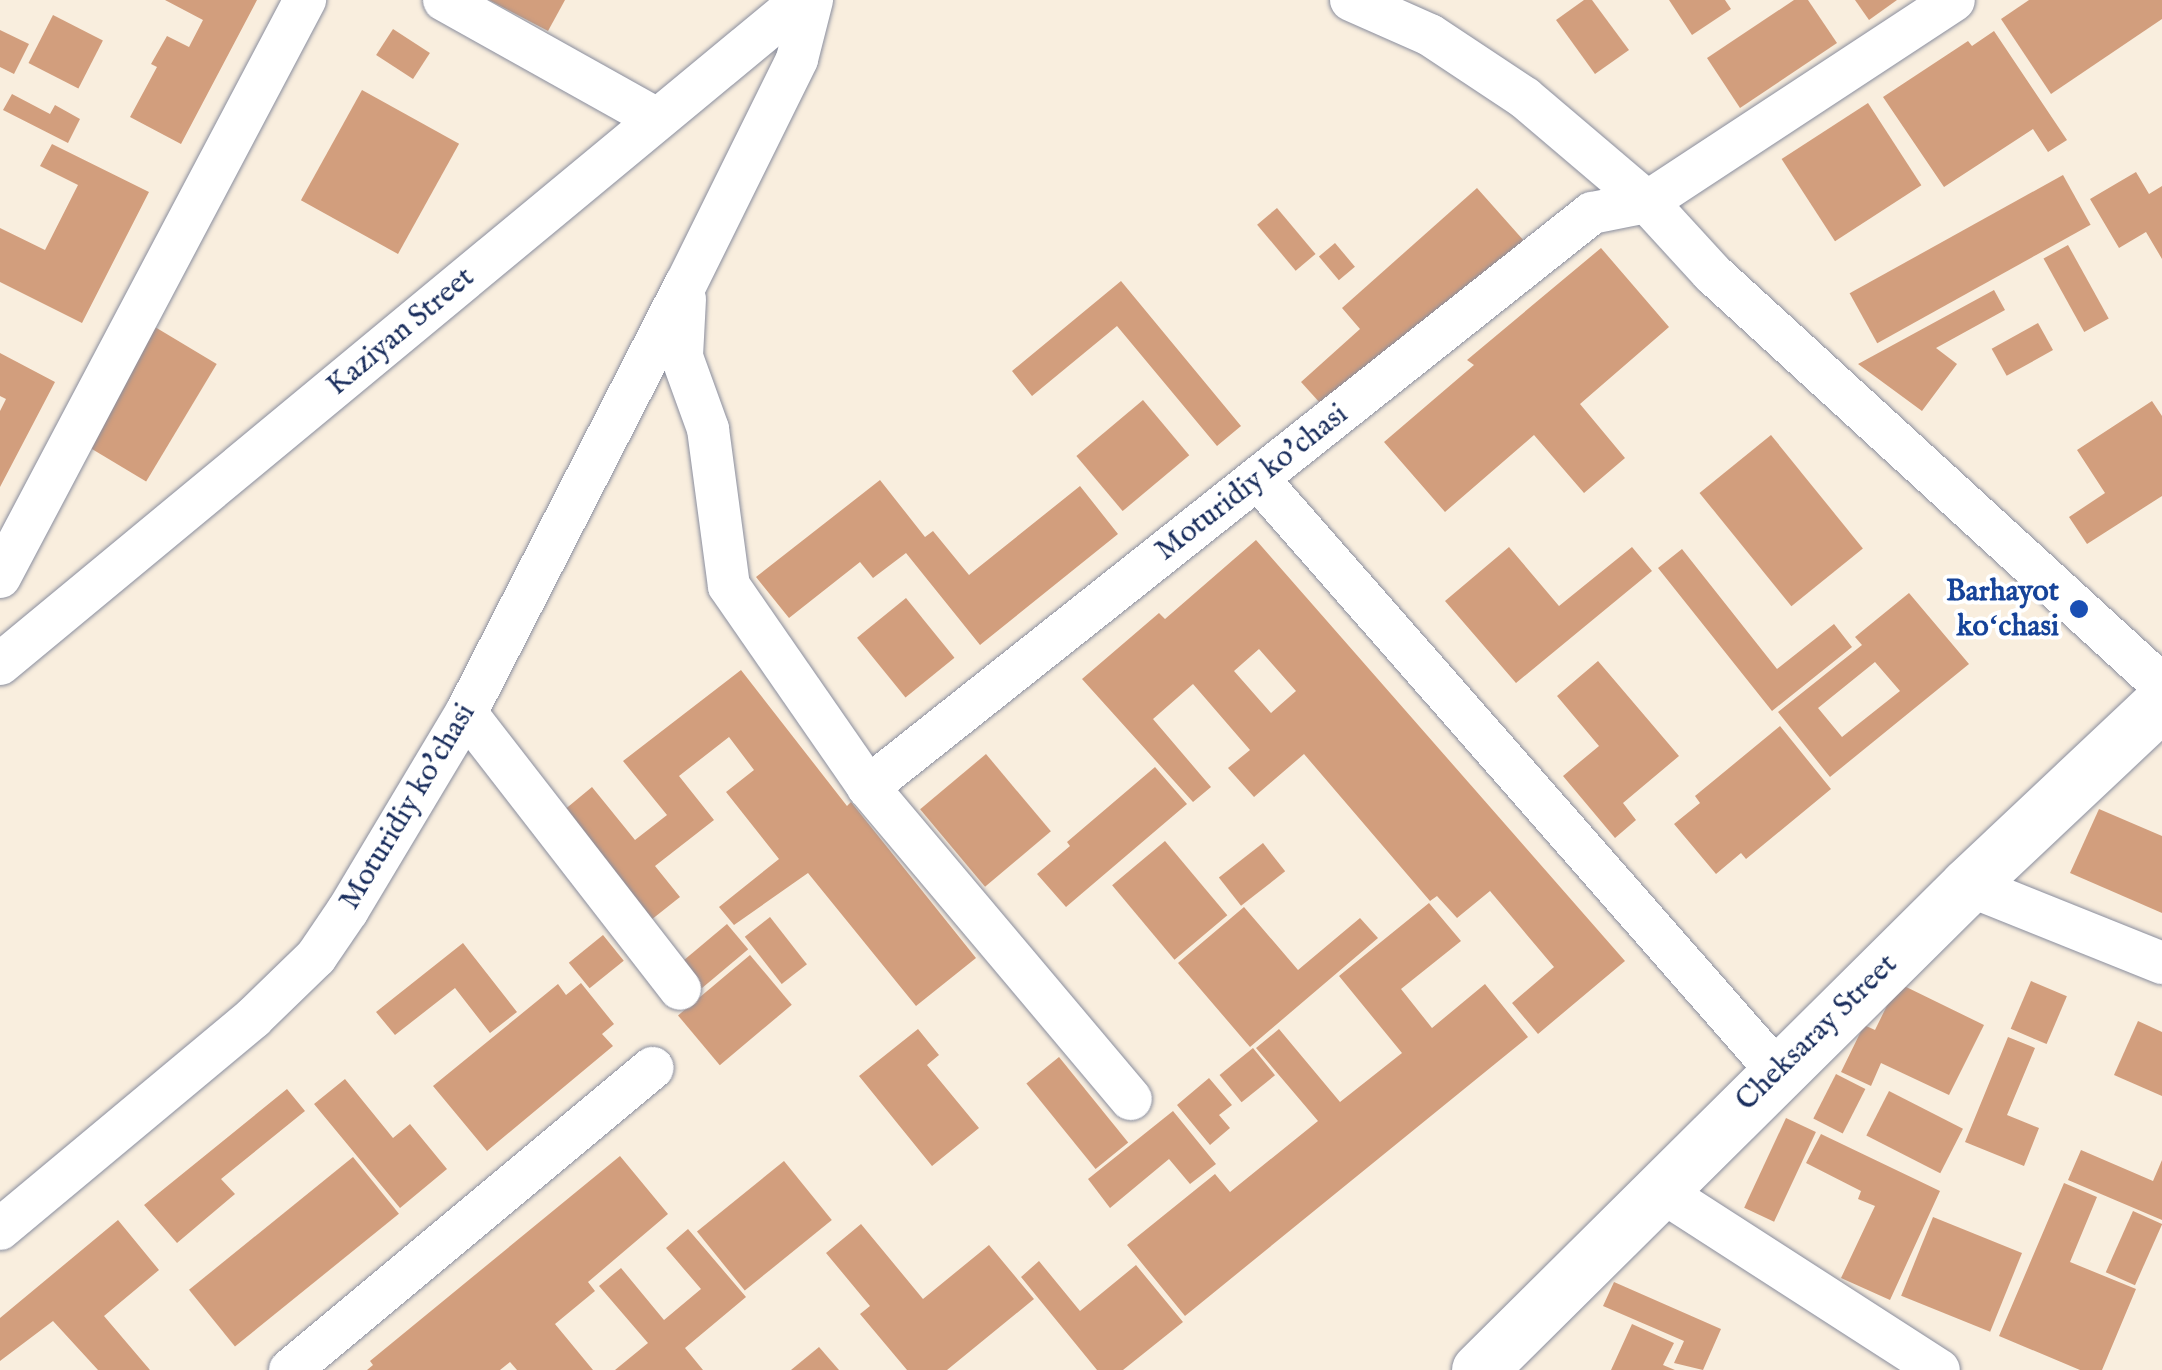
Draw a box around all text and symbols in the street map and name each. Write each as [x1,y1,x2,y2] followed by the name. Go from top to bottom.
[320,260,482,404] street label: Kaziyan Street
[1149,397,1355,569] street label: Moturidiy ko'chasi
[1946,574,2059,644] place label: Barhayot koʻchasi
[2068,598,2090,620] marker: Barhayot koʻchasi
[332,697,484,917] street label: Moturidiy ko'chasi
[1729,947,1905,1119] street label: Cheksaray Street

